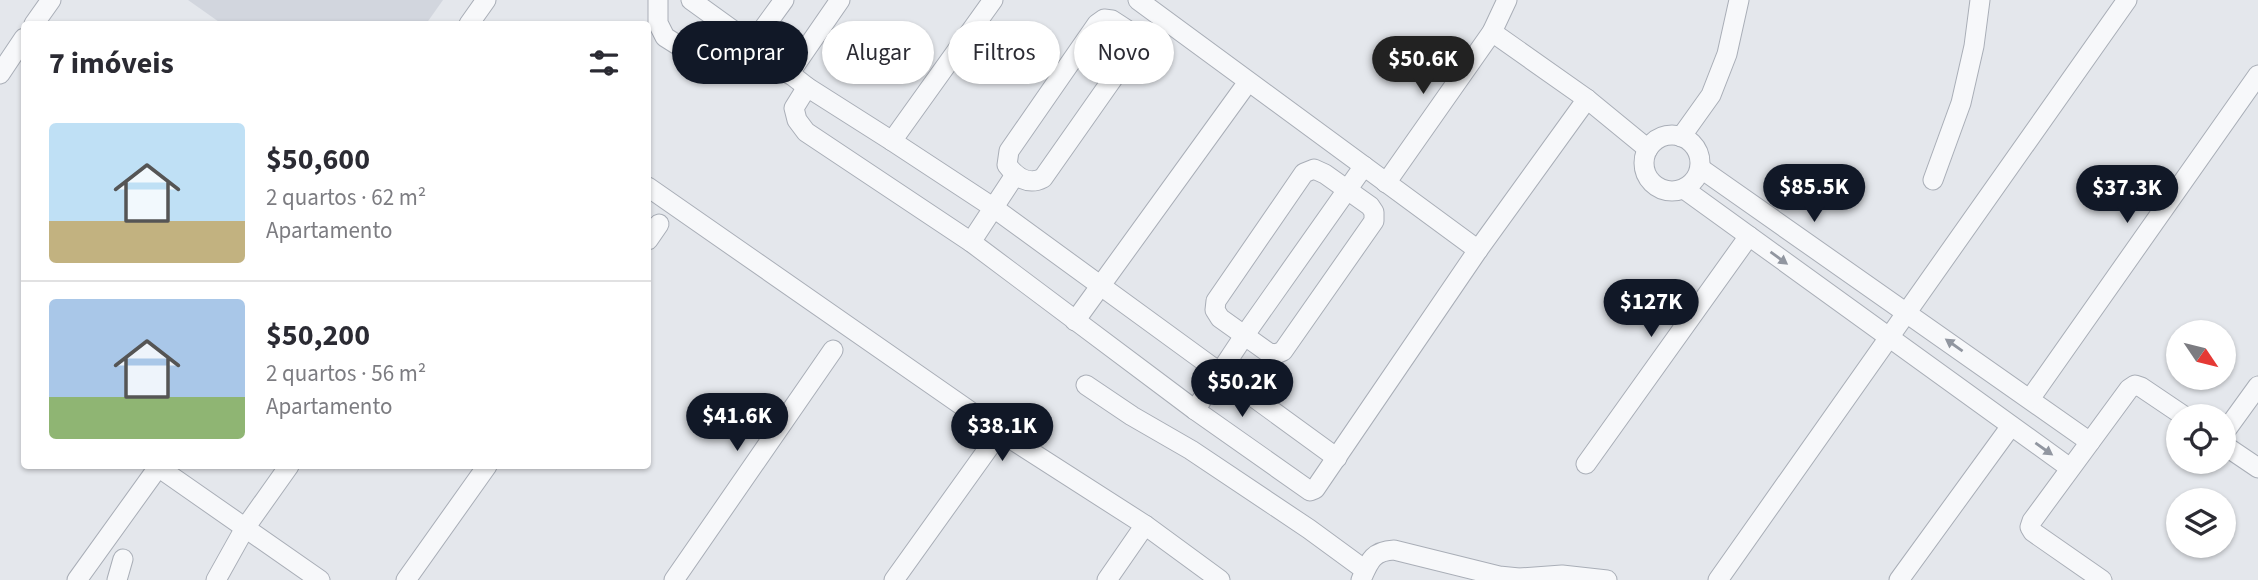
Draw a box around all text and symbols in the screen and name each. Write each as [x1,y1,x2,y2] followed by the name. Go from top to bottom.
[672,21,808,84] chip: Comprar
[822,21,934,84] chip: Alugar
[948,21,1060,84] chip: Filtros
[1074,21,1174,84] chip: Novo
[1366,36,1480,96] pin: $50.6K
[49,42,174,85] text: 7 imóveis
[1388,42,1458,75] text: $50.6K
[585,44,623,82] icon: filters
[266,138,370,181] text: $50,600
[105,151,189,235] icon: home
[1757,164,1871,224] pin: $85.5K
[2070,166,2184,225] pin: $37.3K
[1779,170,1849,203] text: $85.5K
[2092,171,2162,204] text: $37.3K
[266,181,426,214] text: 2 quartos · 62 m²
[266,214,392,247] text: Apartamento
[1769,251,1788,265] one-way arrow
[1602,280,1700,339] pin: $127K
[1620,285,1682,318] text: $127K
[266,314,370,357] text: $50,200
[2166,320,2236,390] north arrow
[2166,320,2236,558] map controls
[105,327,189,411] icon: home
[1945,339,1963,353] one-way arrow
[266,357,426,390] text: 2 quartos · 56 m²
[1185,360,1299,419] pin: $50.2K
[1207,365,1277,398] text: $50.2K
[266,390,392,423] text: Apartamento
[680,393,794,453] pin: $41.6K
[702,399,772,432] text: $41.6K
[945,404,1059,463] pin: $38.1K
[2166,404,2236,474] button: locate
[967,409,1037,442] text: $38.1K
[2034,442,2053,456] one-way arrow
[2166,488,2236,558] button: layers

